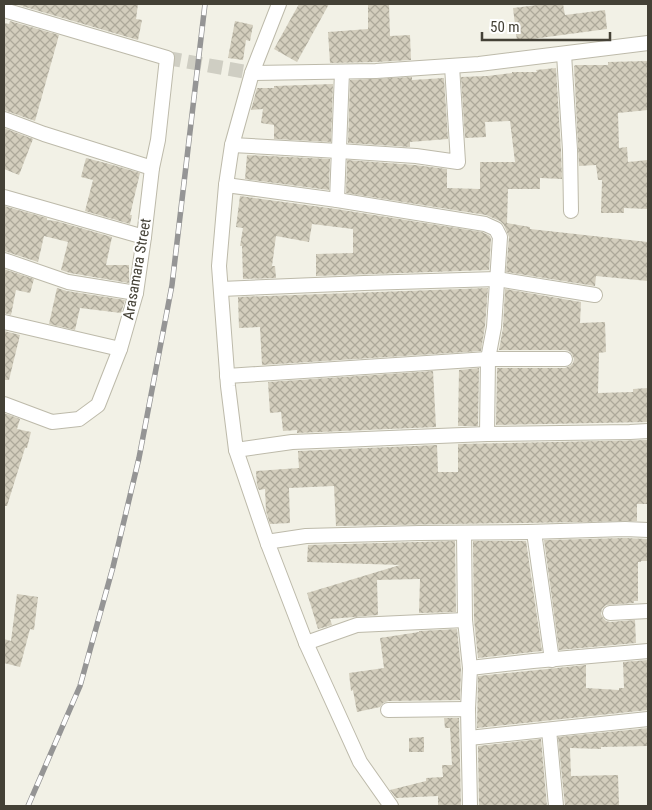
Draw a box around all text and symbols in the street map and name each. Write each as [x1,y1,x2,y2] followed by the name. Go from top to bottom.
[482,10,610,42] scale bar
[490,18,520,36] text: 50 m
[119,217,155,321] street label: Arasamara Street

